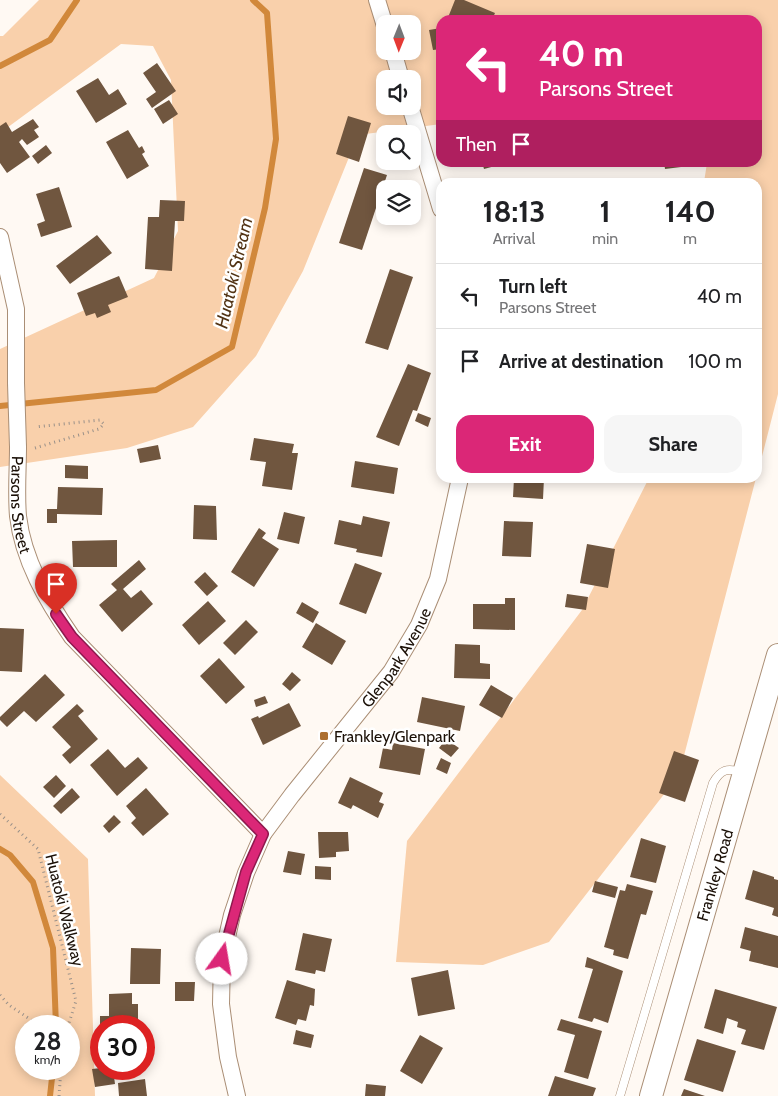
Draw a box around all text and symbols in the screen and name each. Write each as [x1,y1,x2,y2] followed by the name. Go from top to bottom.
[376,15,421,60] north arrow
[376,15,421,225] map controls
[539,32,624,75] text: 40 m
[456,35,521,100] icon: left
[376,70,421,115] button: sound
[539,75,673,102] text: Parsons Street
[376,125,421,170] button: search
[507,130,535,158] icon: arrive
[456,133,497,156] text: Then
[376,180,421,225] button: layers
[482,193,546,230] text: 18:13
[600,193,611,230] text: 1
[665,193,716,230] text: 140
[211,215,257,331] water label: Huatoki Stream
[493,229,535,248] text: Arrival
[592,229,618,248] text: min
[683,229,697,248] text: m
[499,275,567,298] text: Turn left
[456,282,484,310] icon: left
[697,285,742,308] text: 40 m
[499,298,596,317] text: Parsons Street
[456,347,484,375] icon: arrive
[499,350,663,373] text: Arrive at destination
[688,350,742,373] text: 100 m
[456,415,594,473] button: Exit
[604,415,742,473] button: Share
[7,456,35,556] street label: Parsons Street
[35,563,77,614] pin
[42,570,70,598] icon: arrive
[357,605,435,711] street label: Glenpark Avenue
[334,727,456,746] place label: Frankley/Glenpark
[318,730,330,742] marker: Frankley/Glenpark
[693,827,737,923] street label: Frankley Road
[41,852,88,968] street label: Huatoki Walkway
[195,932,247,984] position arrow
[90,1015,155,1080] speed limit sign: 30
[33,1026,62,1056] text: 28
[34,1052,61,1067] text: km/h

